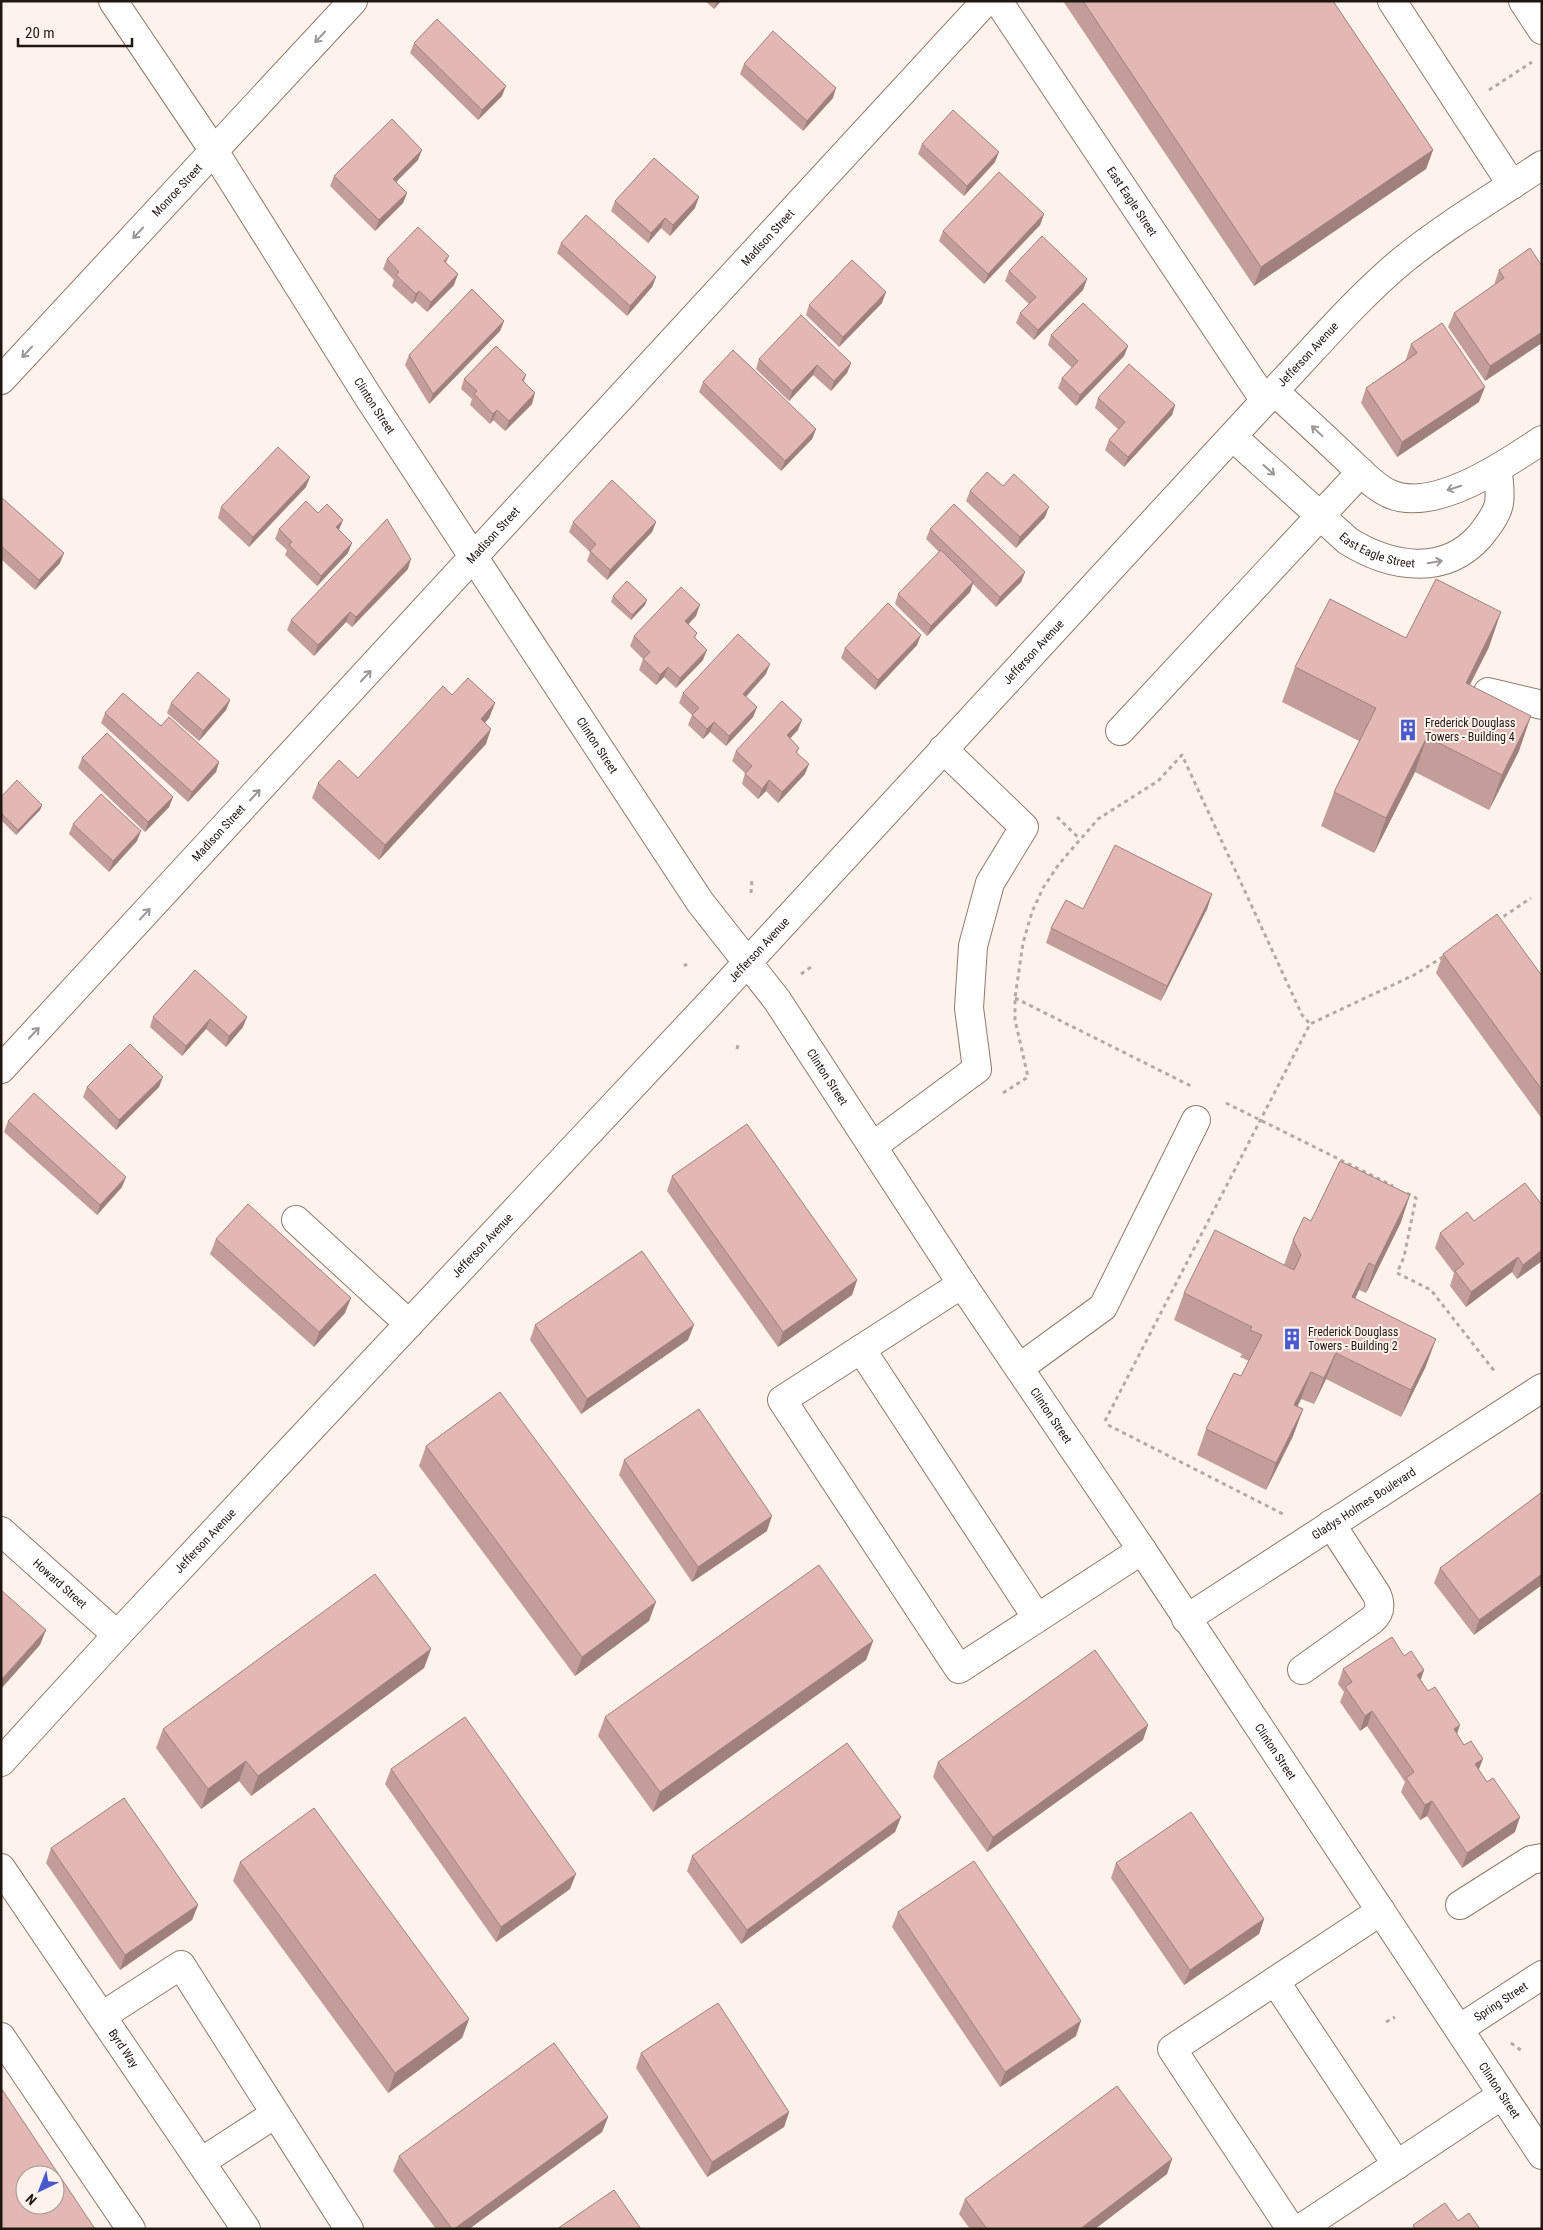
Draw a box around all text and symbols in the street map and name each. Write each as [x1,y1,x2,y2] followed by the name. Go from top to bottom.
[18,15,131,47] scale bar
[25,24,55,42] text: 20 m
[314,31,326,43] one-way arrow
[149,161,205,220] street label: Monroe Street
[1104,164,1160,239] street label: East Eagle Street
[738,206,798,269] street label: Madison Street
[132,227,144,239] one-way arrow
[1275,319,1342,390] street label: Jefferson Avenue
[21,346,33,358] one-way arrow
[351,375,398,437] street label: Clinton Street
[1310,425,1323,437] one-way arrow
[1263,464,1276,476] one-way arrow
[1446,484,1462,494] one-way arrow
[464,504,523,566] street label: Madison Street
[1336,530,1416,571] street label: East Eagle Street
[1426,556,1442,566] one-way arrow
[1000,617,1067,687] street label: Jefferson Avenue
[360,669,372,682] one-way arrow
[574,715,621,776] street label: Clinton Street
[1425,716,1516,744] place label: Frederick Douglass Towers - Building 4
[1395,717,1421,743] building icon: Frederick Douglass Towers - Building 4
[249,789,261,801] one-way arrow
[189,802,248,864] street label: Madison Street
[139,908,151,921] one-way arrow
[726,914,793,985] street label: Jefferson Avenue
[28,1027,40,1040] one-way arrow
[804,1046,851,1108] street label: Clinton Street
[449,1210,516,1281] street label: Jefferson Avenue
[1308,1325,1399,1353] place label: Frederick Douglass Towers - Building 2
[1279,1326,1305,1352] building icon: Frederick Douglass Towers - Building 2
[1027,1385,1075,1447] street label: Clinton Street
[1309,1465,1418,1542] street label: Gladys Holmes Boulevard
[172,1506,239,1576] street label: Jefferson Avenue
[30,1556,90,1612] street label: Howard Street
[1252,1721,1299,1783] street label: Clinton Street
[1471,1979,1531,2024] street label: Spring Street
[105,2026,141,2070] street label: Byrd Way
[1476,2060,1523,2121] street label: Clinton Street
[15,2165,65,2215] north arrow
[23,2191,40,2208] text: N

